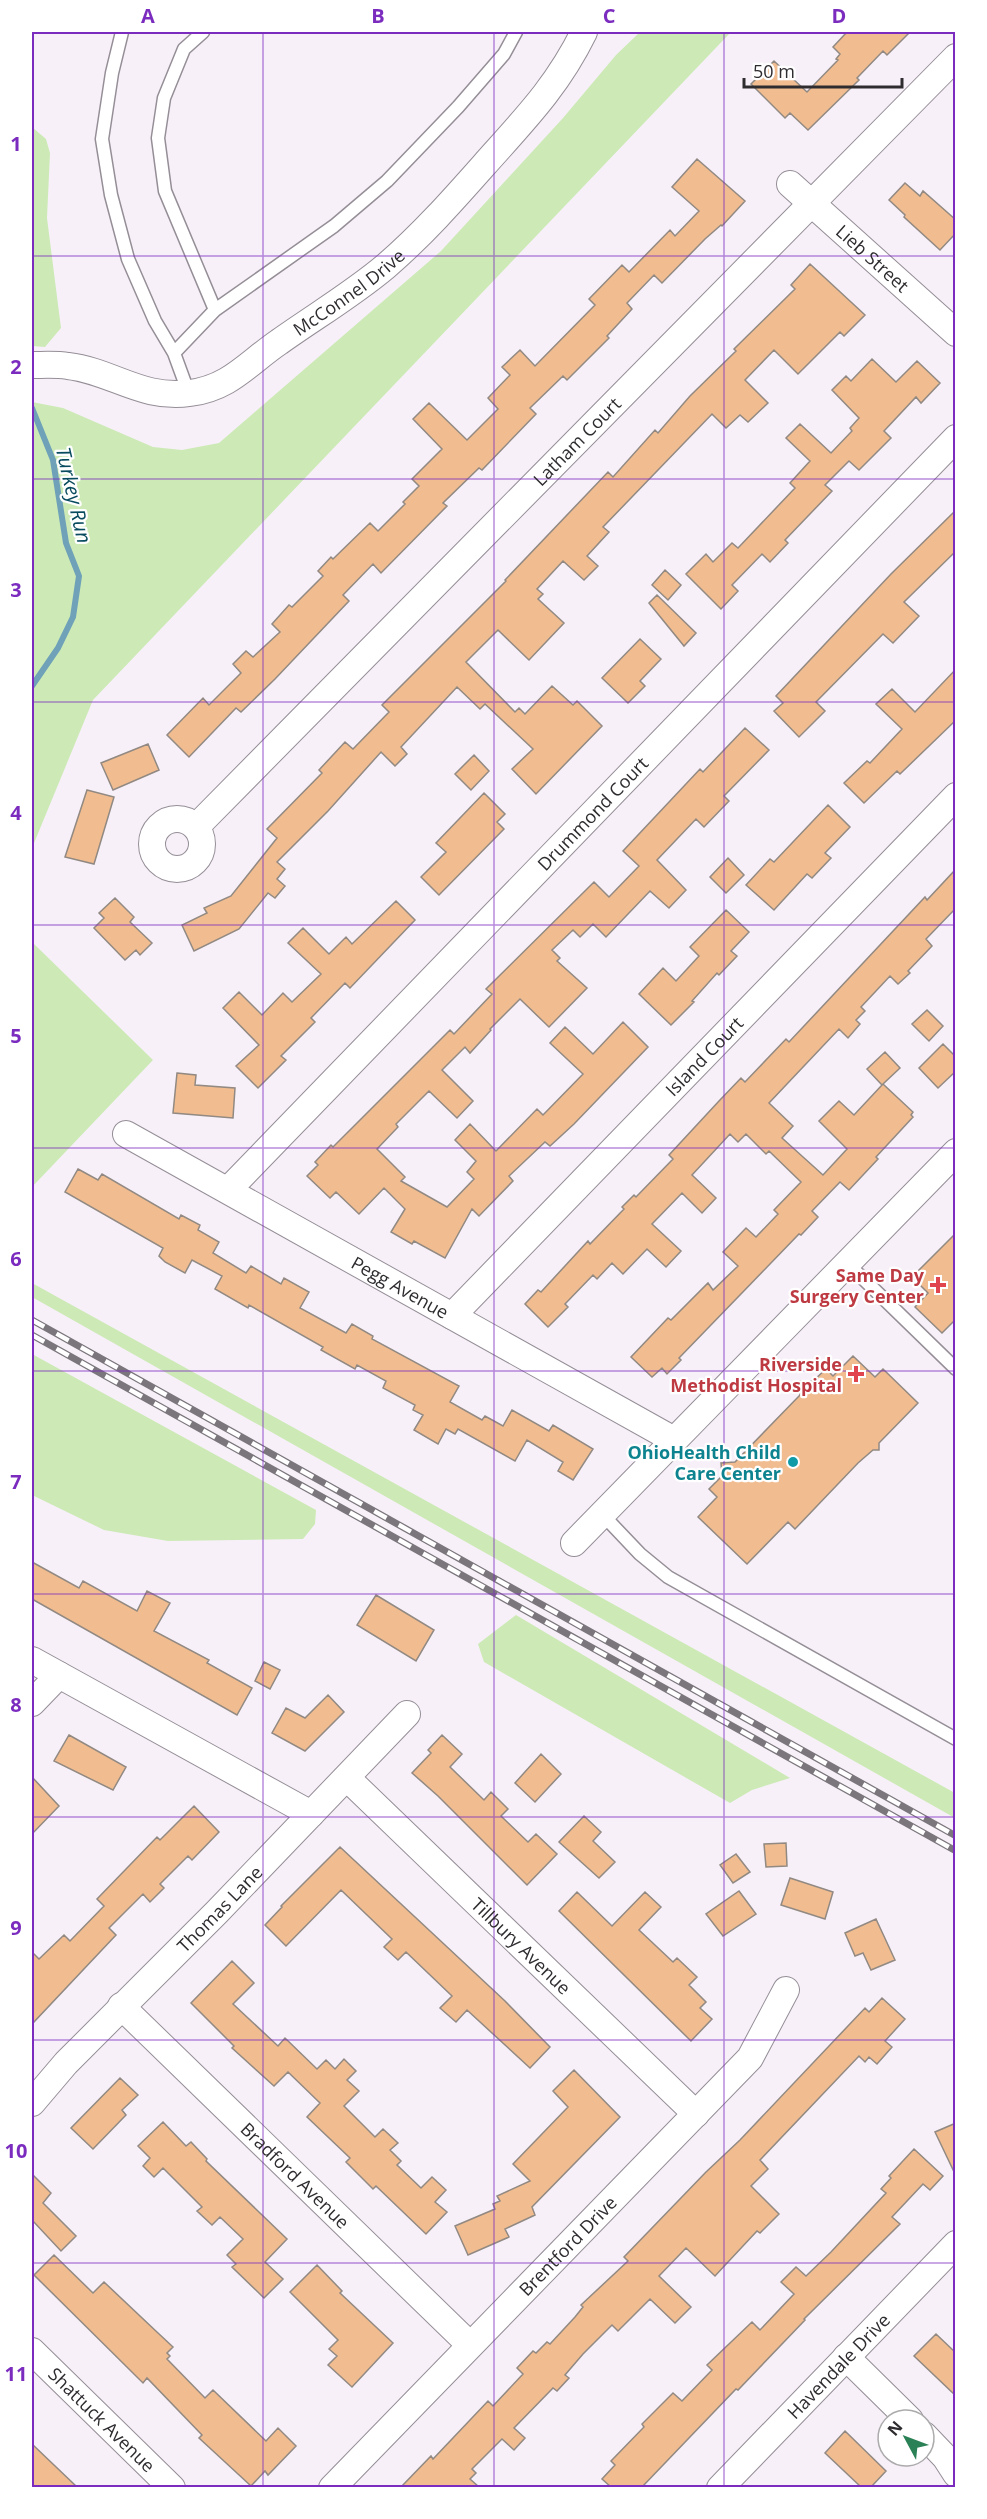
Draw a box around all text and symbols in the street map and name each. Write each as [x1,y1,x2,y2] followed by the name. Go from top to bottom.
[141,2,155,29] text: A
[371,2,385,29] text: B
[603,2,616,29] text: C
[832,2,846,29] text: D
[744,51,902,89] scale bar
[753,59,795,83] text: 50 m
[10,130,22,157] text: 1
[831,219,914,297] street label: Lieb Street
[288,243,410,341] street label: McConnel Drive
[10,353,22,380] text: 2
[528,392,626,491] street label: Latham Court
[50,444,98,546] water label: Turkey Run
[10,576,22,603] text: 3
[532,752,653,876] street label: Drummond Court
[10,799,22,826] text: 4
[660,1011,748,1101] street label: Island Court
[10,1022,22,1049] text: 5
[10,1245,22,1272] text: 6
[347,1250,453,1324] street label: Pegg Avenue
[790,1263,925,1308] place label: Same Day Surgery Center
[929,1276,947,1294] marker: Same Day Surgery Center
[670,1352,842,1397] place label: Riverside Methodist Hospital
[847,1365,865,1383] marker: Riverside Methodist Hospital
[627,1440,781,1485] place label: OhioHealth Child Care Center
[786,1455,800,1469] marker: OhioHealth Child Care Center
[10,1468,22,1495] text: 7
[10,1691,22,1718] text: 8
[172,1860,267,1957] street label: Thomas Lane
[466,1892,576,1999] street label: Tillbury Avenue
[10,1914,22,1941] text: 9
[236,2117,355,2234] street label: Bradford Avenue
[5,2137,27,2164] text: 10
[513,2190,622,2301] street label: Brentford Drive
[782,2308,895,2424] street label: Havendale Drive
[5,2360,27,2387] text: 11
[44,2362,161,2477] street label: Shattuck Avenue
[876,2408,936,2468] north arrow
[882,2416,907,2440] text: N

